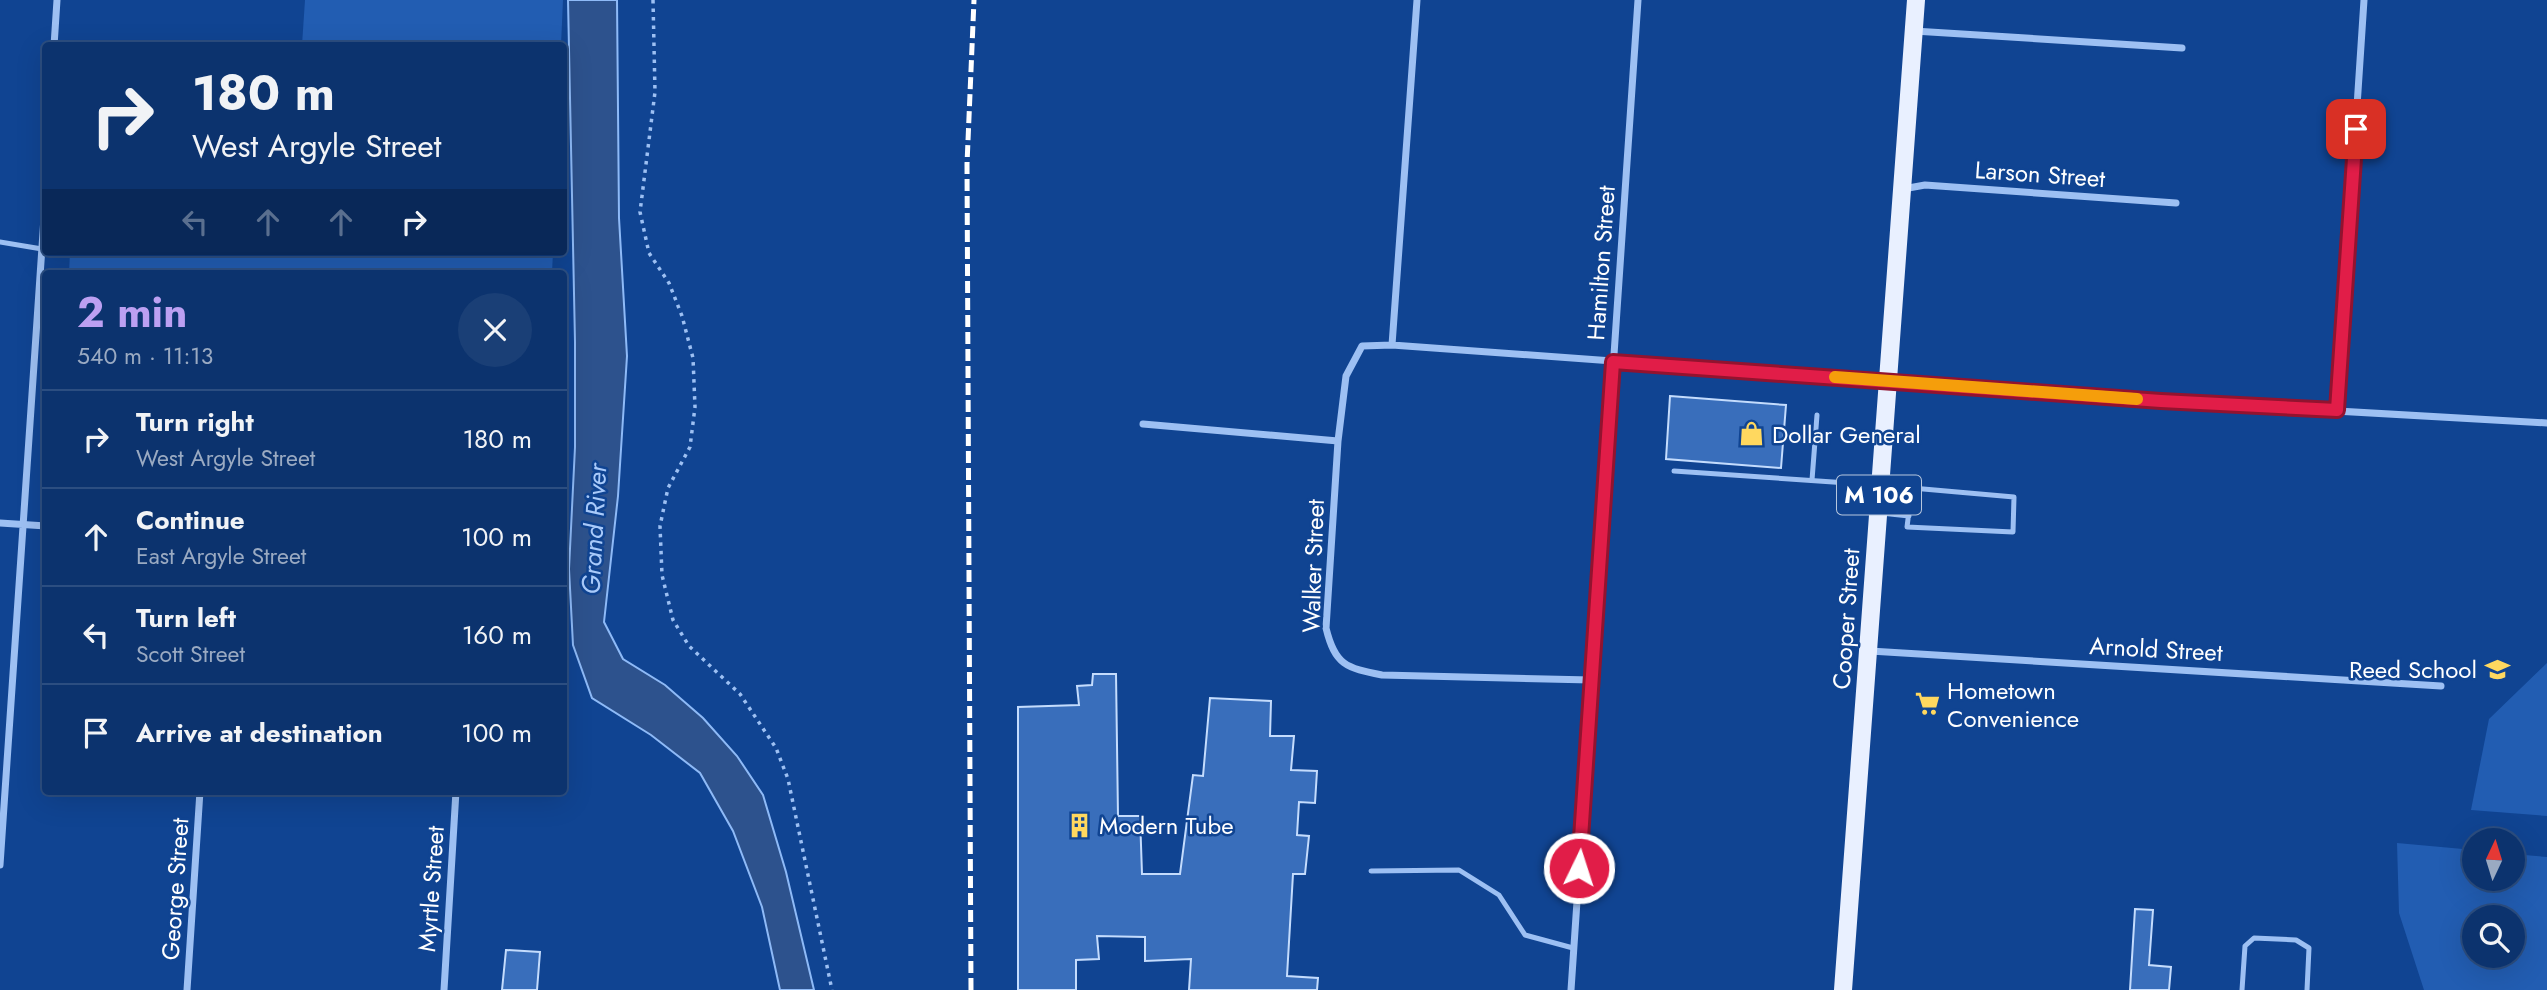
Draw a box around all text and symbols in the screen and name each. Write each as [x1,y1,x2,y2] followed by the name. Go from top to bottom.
[192,58,335,128] text: 180 m
[77,70,168,161] icon: right
[2326,99,2386,159] pin
[2337,110,2375,148] icon: arrive
[192,123,442,169] text: West Argyle Street
[1974,152,2107,196] street label: Larson Street
[1578,184,1624,342] street label: Hamilton Street
[176,203,214,241] icon: left
[249,203,287,241] icon: ahead
[322,203,360,241] icon: ahead
[395,203,433,241] icon: right
[77,282,187,343] text: 2 min
[458,293,532,367] button: close
[77,339,213,373] text: 540 m · 11:13
[136,403,254,441] text: Turn right
[1772,417,1921,452] place label: Dollar General
[77,420,115,458] icon: right
[462,420,532,458] text: 180 m
[1738,420,1766,448] shop icon: Dollar General
[136,441,315,475] text: West Argyle Street
[572,461,616,595] water label: Grand River
[1837,475,1921,514] road number: M 106
[1293,498,1333,633] street label: Walker Street
[136,501,245,539] text: Continue
[77,518,115,556] icon: ahead
[461,518,532,556] text: 100 m
[136,539,306,573] text: East Argyle Street
[1824,547,1868,691] street label: Cooper Street
[136,599,236,637] text: Turn left
[77,616,115,654] icon: left
[462,616,532,654] text: 160 m
[2088,628,2224,670] street label: Arnold Street
[136,637,245,671] text: Scott Street
[2349,652,2477,687] place label: Reed School
[2483,655,2511,683] school or university icon: Reed School
[1947,673,2079,736] place label: Hometown Convenience
[1913,690,1941,718] supermarket icon: Hometown Convenience
[77,714,115,752] icon: arrive
[136,714,383,752] text: Arrive at destination
[461,714,532,752] text: 100 m
[1099,808,1234,843] place label: Modern Tube
[1065,811,1093,839] building icon: Modern Tube
[153,817,197,961] street label: George Street
[409,825,453,953] street label: Myrtle Street
[2462,828,2525,891] north arrow
[2462,828,2525,968] map controls
[1542,831,1616,905] position arrow
[2462,905,2525,968] button: search

